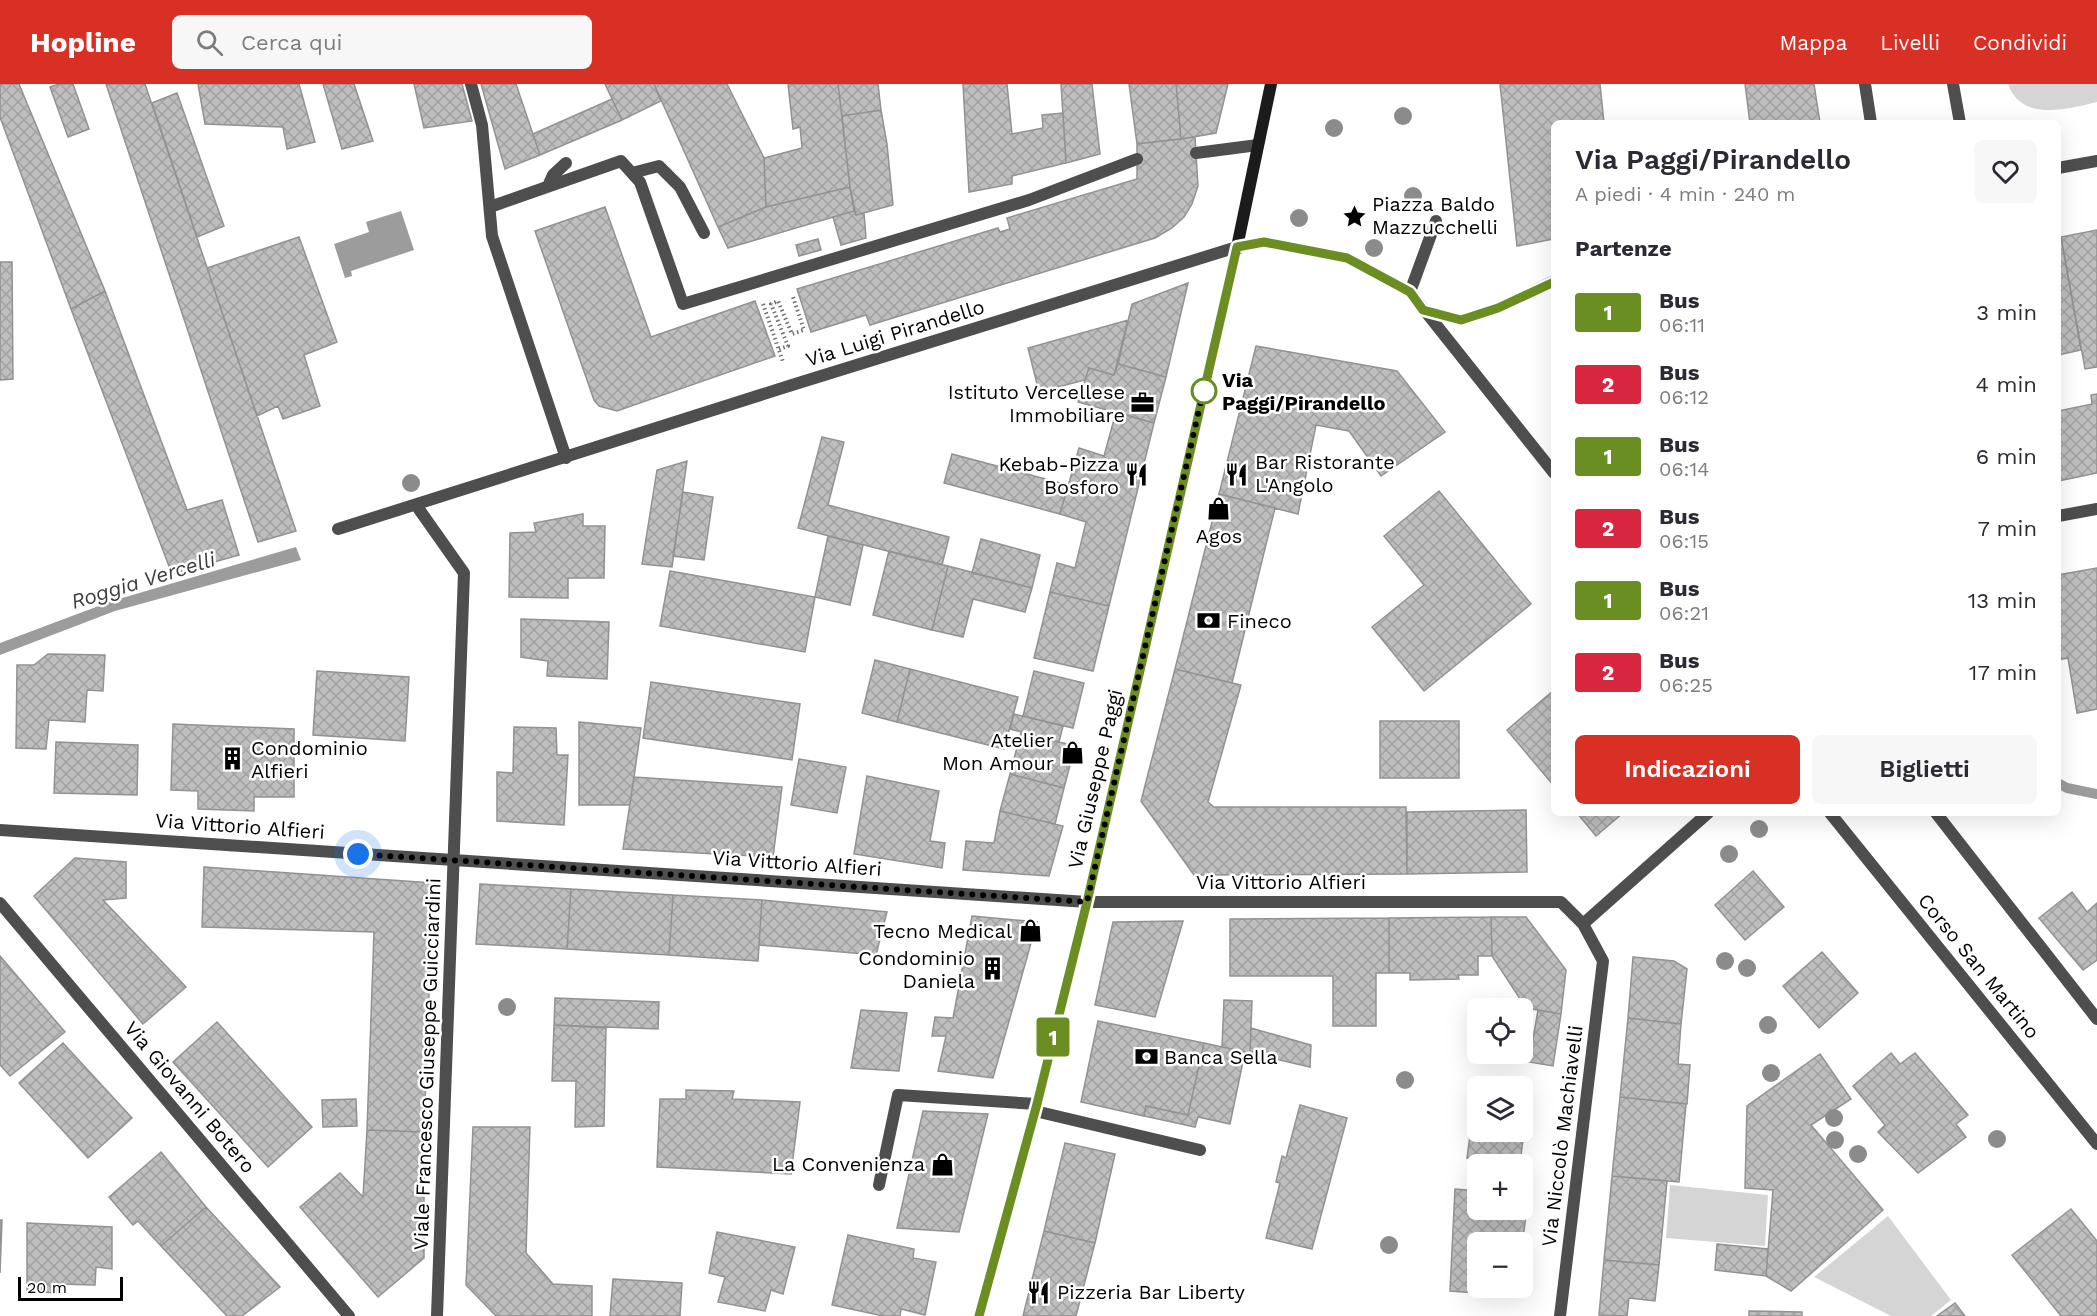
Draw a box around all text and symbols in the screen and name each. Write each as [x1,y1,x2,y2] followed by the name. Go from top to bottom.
[172,15,592,69] search box
[30,26,136,59] text: Hopline
[193,26,226,59] icon: search
[241,30,342,55] text: Cerca qui
[1779,30,1847,55] text: Mappa
[1880,30,1940,55] text: Livelli
[1973,30,2067,55] text: Condividi
[1974,140,2037,203] button: heart
[1575,143,1851,176] text: Via Paggi/Pirandello
[1575,182,1795,206] text: A piedi · 4 min · 240 m
[1372,192,1498,239] place label: Piazza Baldo Mazzucchelli
[1341,203,1367,229] place icon: Piazza Baldo Mazzucchelli
[1575,236,1672,261] text: Partenze
[1659,288,1699,313] text: Bus
[803,294,987,372] street label: Via Luigi Pirandello
[1603,300,1613,325] text: 1
[1976,300,2037,325] text: 3 min
[1659,313,1705,337] text: 06:11
[1659,360,1699,385] text: Bus
[1222,368,1385,415] place label: Via Paggi/Pirandello
[1602,372,1614,397] text: 2
[1976,372,2037,397] text: 4 min
[1191,378,1217,404] marker: Via Paggi/Pirandello
[948,380,1125,427] place label: Istituto Vercellese Immobiliare
[1659,385,1709,409] text: 06:12
[1130,390,1156,416] office icon: Istituto Vercellese Immobiliare
[1659,432,1699,457] text: Bus
[1603,444,1613,469] text: 1
[1976,444,2037,469] text: 6 min
[1255,450,1395,497] place label: Bar Ristorante L'Angolo
[998,452,1119,499] place label: Kebab-Pizza Bosforo
[1659,457,1710,481] text: 06:14
[1224,461,1250,487] restaurant icon: Bar Ristorante L'Angolo
[1124,462,1150,488] restaurant icon: Kebab-Pizza Bosforo
[1206,495,1232,521] shop icon: Agos
[1659,504,1699,529] text: Bus
[1602,516,1614,541] text: 2
[1977,516,2037,541] text: 7 min
[1196,524,1242,548] place label: Agos
[1659,529,1709,553] text: 06:15
[68,546,219,614] water label: Roggia Vercelli
[1659,576,1699,601] text: Bus
[1603,588,1613,613] text: 1
[1968,588,2037,613] text: 13 min
[1659,601,1709,625] text: 06:21
[1196,608,1222,634] bank icon: Fineco
[1227,609,1292,633] place label: Fineco
[1659,648,1699,673] text: Bus
[1602,660,1614,685] text: 2
[1969,660,2037,685] text: 17 min
[1659,673,1713,697] text: 06:25
[1063,687,1127,871] street label: Via Giuseppe Paggi
[942,728,1054,775] place label: Atelier Mon Amour
[1575,735,1800,804] button: Indicazioni
[1812,735,2037,804] button: Biglietti
[251,736,368,783] place label: Condominio Alfieri
[1059,739,1085,765] shop icon: Atelier Mon Amour
[220,746,246,772] building icon: Condominio Alfieri
[154,808,326,844] street label: Via Vittorio Alfieri
[343,839,373,869] your location
[711,845,883,881] street label: Via Vittorio Alfieri
[1196,870,1366,894] street label: Via Vittorio Alfieri
[409,877,445,1251] street label: Viale Francesco Giuseppe Guicciardini
[1913,889,2045,1043] street label: Corso San Martino
[1017,918,1043,944] shop icon: Tecno Medical
[873,919,1012,943] place label: Tecno Medical
[858,946,975,993] place label: Condominio Daniela
[980,956,1006,982] building icon: Condominio Daniela
[1467,998,1533,1298] map controls
[1467,998,1533,1064] button: locate
[119,1016,261,1178] street label: Via Giovanni Botero
[1034,1018,1072,1056] line badge: 1
[1537,1024,1587,1248] street label: Via Niccolò Machiavelli
[1048,1025,1058,1050] text: 1
[1133,1044,1159,1070] bank icon: Banca Sella
[1164,1045,1278,1069] place label: Banca Sella
[1467,1076,1533,1142] button: layers
[930,1151,956,1177] shop icon: La Convenienza
[772,1152,925,1176] place label: La Convenienza
[1467,1154,1533,1220] button: +
[1467,1232,1533,1298] button: −
[18,1274,123,1302] scale bar
[27,1278,67,1297] text: 20 m
[1026,1279,1052,1305] restaurant icon: Pizzeria Bar Liberty
[1057,1280,1246,1304] place label: Pizzeria Bar Liberty

